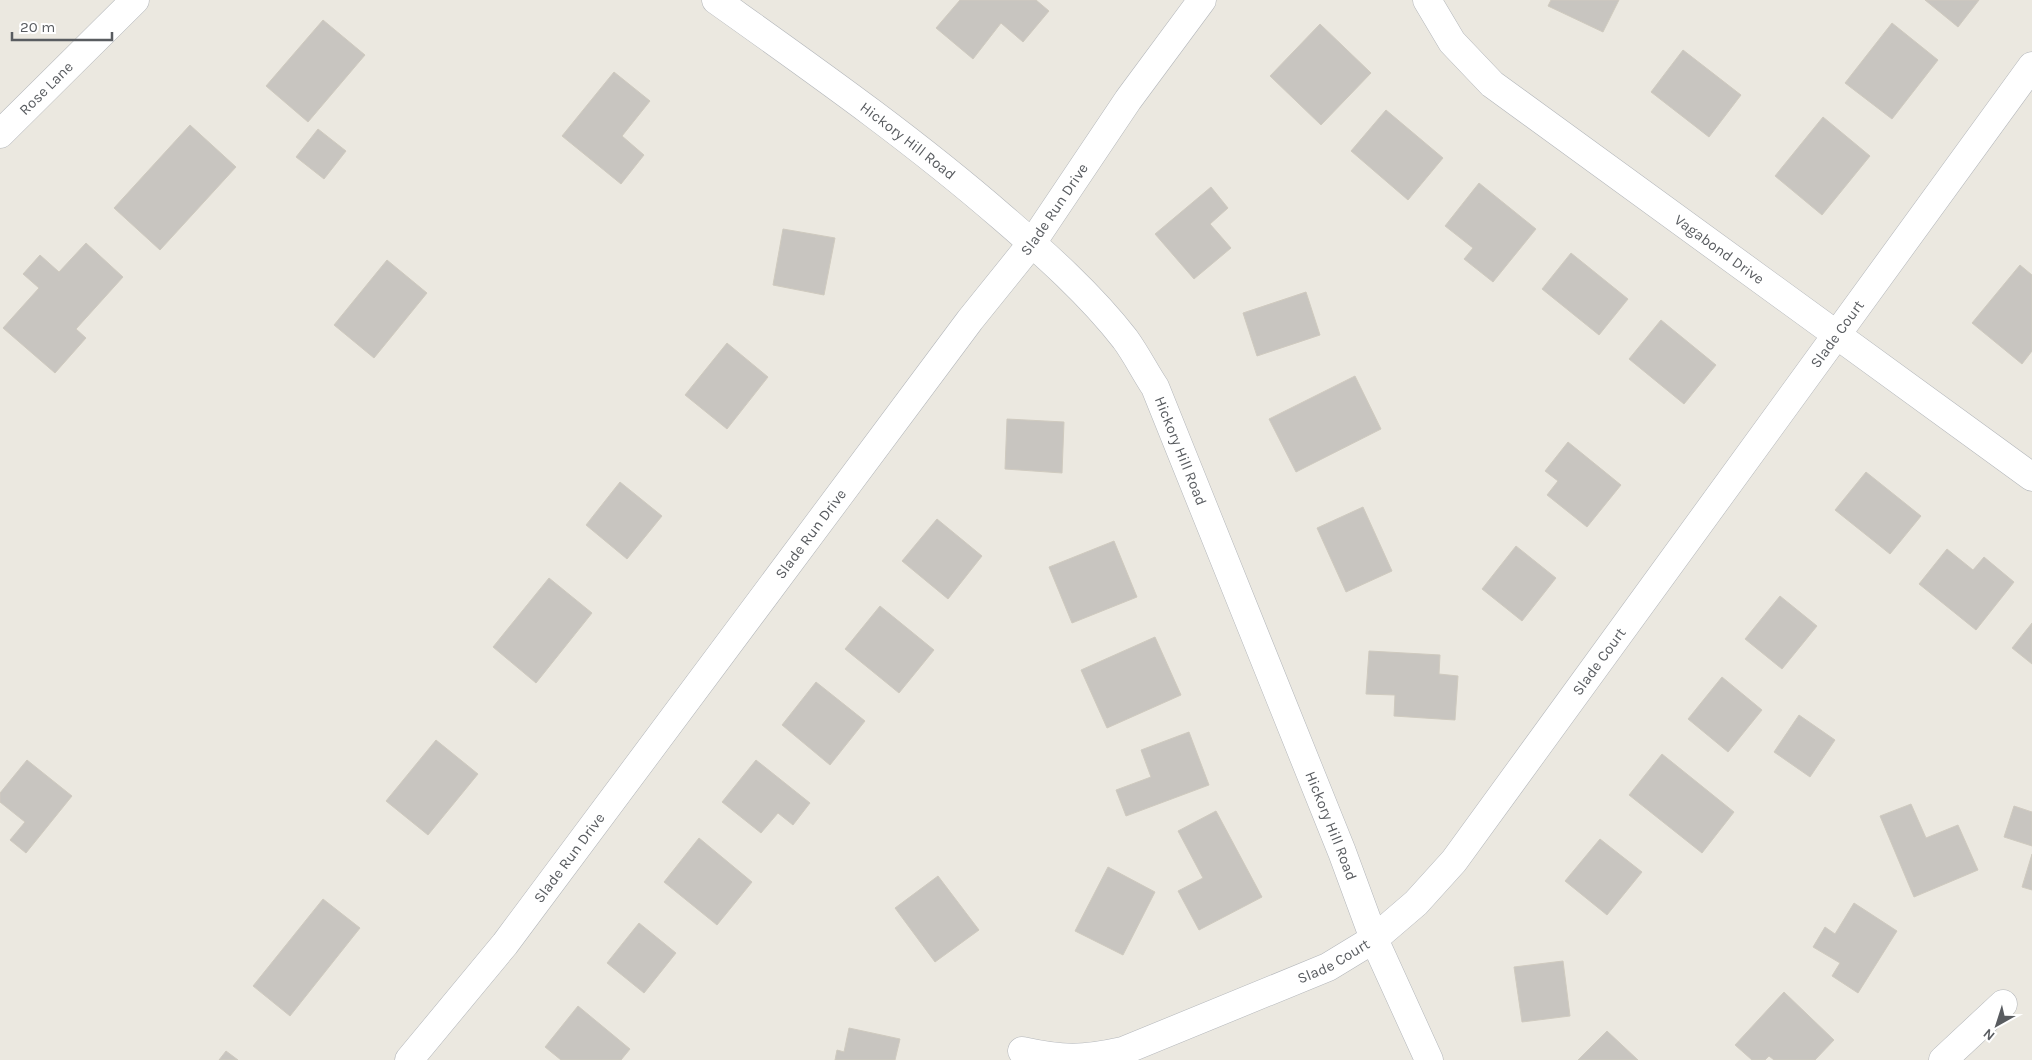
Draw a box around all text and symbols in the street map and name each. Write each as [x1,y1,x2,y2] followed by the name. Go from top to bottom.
[12,10,112,42] scale bar
[20,18,55,36] text: 20 m
[15,58,77,119] street label: Rose Lane
[857,98,959,183] street label: Hickory Hill Road
[1017,160,1092,259] street label: Slade Run Drive
[1671,211,1768,288] street label: Vagabond Drive
[1807,296,1868,371] street label: Slade Court
[1151,394,1211,508] street label: Hickory Hill Road
[771,485,850,582] street label: Slade Run Drive
[1568,624,1630,699] street label: Slade Court
[1301,768,1361,883] street label: Hickory Hill Road
[530,809,609,906] street label: Slade Run Drive
[1295,935,1373,988] street label: Slade Court
[1972,1000,2022,1050] north arrow
[1980,1025,1998,1044] text: N

